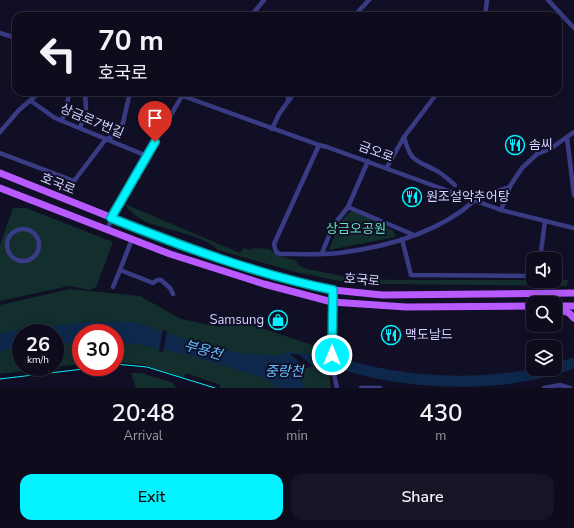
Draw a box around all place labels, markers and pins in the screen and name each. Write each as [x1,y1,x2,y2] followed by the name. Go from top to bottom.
[138,101,172,142] pin
[504,134,526,156] restaurant icon: 솜씨
[529,136,553,154] place label: 솜씨
[401,186,423,208] restaurant icon: 원조설악추어탕
[426,188,510,206] place label: 원조설악추어탕
[267,309,289,331] shop icon: Samsung
[209,311,264,329] place label: Samsung
[380,324,402,346] restaurant icon: 맥도날드
[405,326,453,344] place label: 맥도날드

